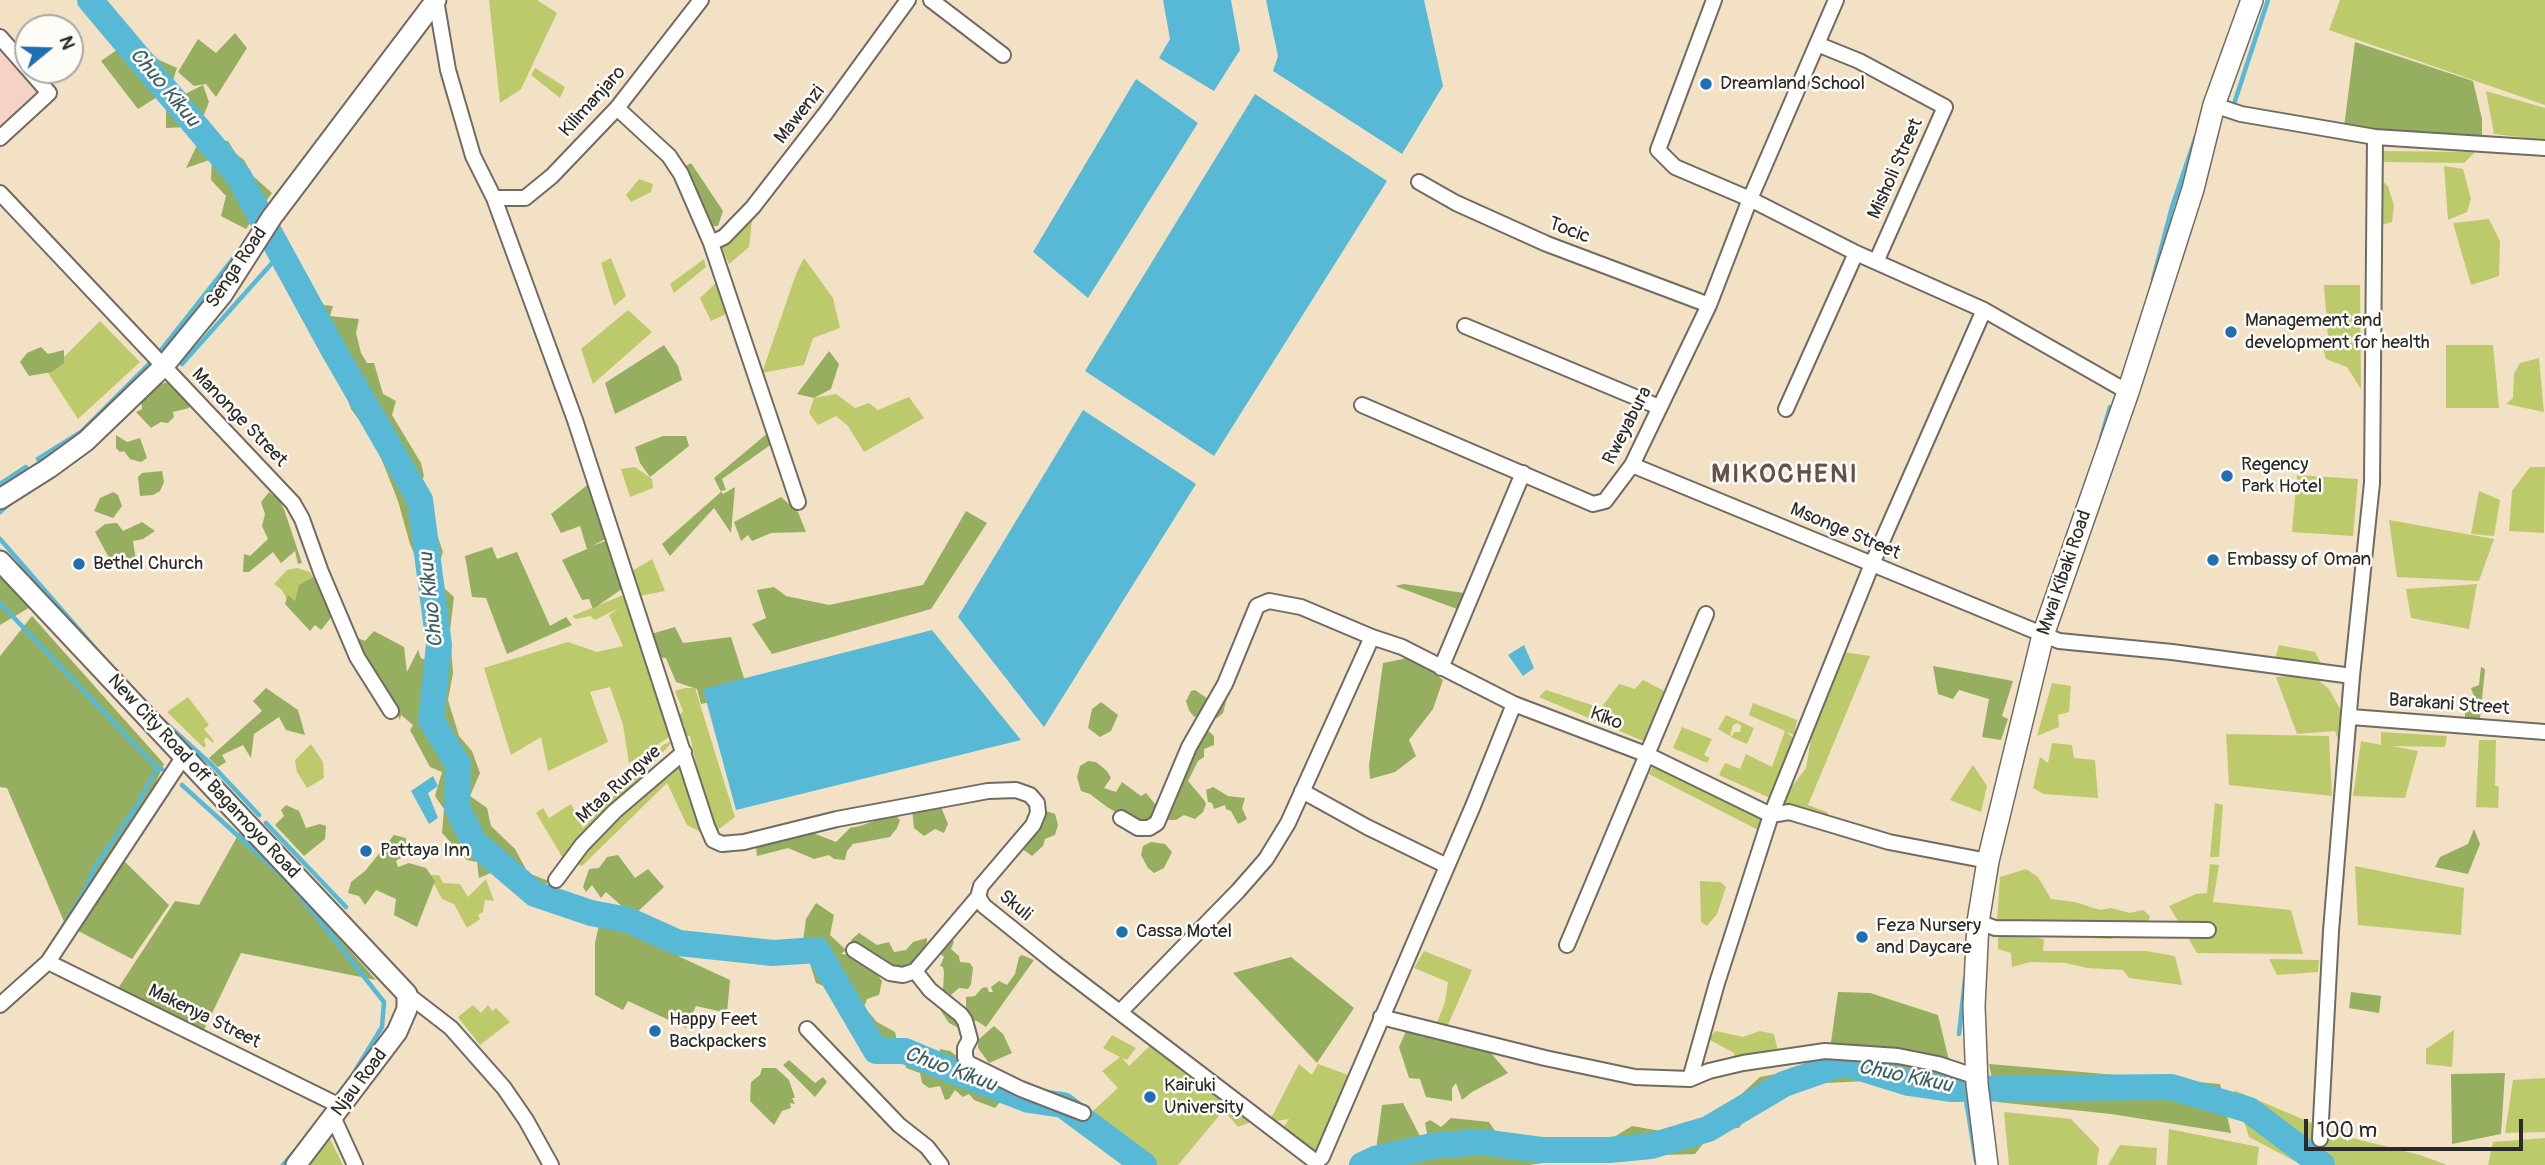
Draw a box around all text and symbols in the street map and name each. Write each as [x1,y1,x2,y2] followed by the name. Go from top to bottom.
[14,14,84,84] north arrow
[54,33,80,53] text: N
[124,43,204,133] water label: Chuo Kikuu
[555,62,631,142] street label: Kilimanjaro
[1720,73,1865,95] place label: Dreamland School
[1698,76,1714,92] marker: Dreamland School
[770,81,830,149] street label: Mawenzi
[1864,115,1928,223] street label: Misholi Street
[1545,213,1593,249] street label: Tocic
[202,223,272,313] street label: Senga Road
[2245,310,2430,354] place label: Management and development for health
[2223,324,2239,340] marker: Management and development for health
[186,364,292,472] street label: Manonge Street
[1599,383,1657,469] street label: Rweyabura
[2241,454,2322,498] place label: Regency Park Hotel
[1712,459,1858,491] district label: MIKOCHENI
[2219,468,2235,484] marker: Regency Park Hotel
[1786,499,1904,565] street label: Msonge Street
[2033,508,2097,638] street label: Mwai Kibaki Road
[2227,549,2371,571] place label: Embassy of Oman
[414,551,450,649] water label: Chuo Kikuu
[2205,552,2221,568] marker: Embassy of Oman
[93,553,203,575] place label: Bethel Church
[71,556,87,572] marker: Bethel Church
[102,670,304,884] street label: New City Road off Bagamoyo Road
[2388,689,2510,721] street label: Barakani Street
[1587,702,1625,736] street label: Kiko
[572,741,666,829] street label: Mtaa Rungwe
[380,840,470,862] place label: Pattaya Inn
[358,843,374,859] marker: Pattaya Inn
[994,886,1036,926] street label: Skuli
[1876,915,1981,959] place label: Feza Nursery and Daycare
[1136,921,1232,943] place label: Cassa Motel
[1114,924,1130,940] marker: Cassa Motel
[1854,929,1870,945] marker: Feza Nursery and Daycare
[144,980,264,1054] street label: Makenya Street
[669,1009,766,1053] place label: Happy Feet Backpackers
[647,1023,663,1039] marker: Happy Feet Backpackers
[901,1042,999,1098] water label: Chuo Kikuu
[327,1045,393,1121] street label: Njau Road
[1856,1055,1954,1099] water label: Chuo Kikuu
[1164,1075,1244,1119] place label: Kairuki University
[1142,1089,1158,1105] marker: Kairuki University
[2307,1106,2526,1150] scale bar
[2317,1117,2377,1144] text: 100 m

